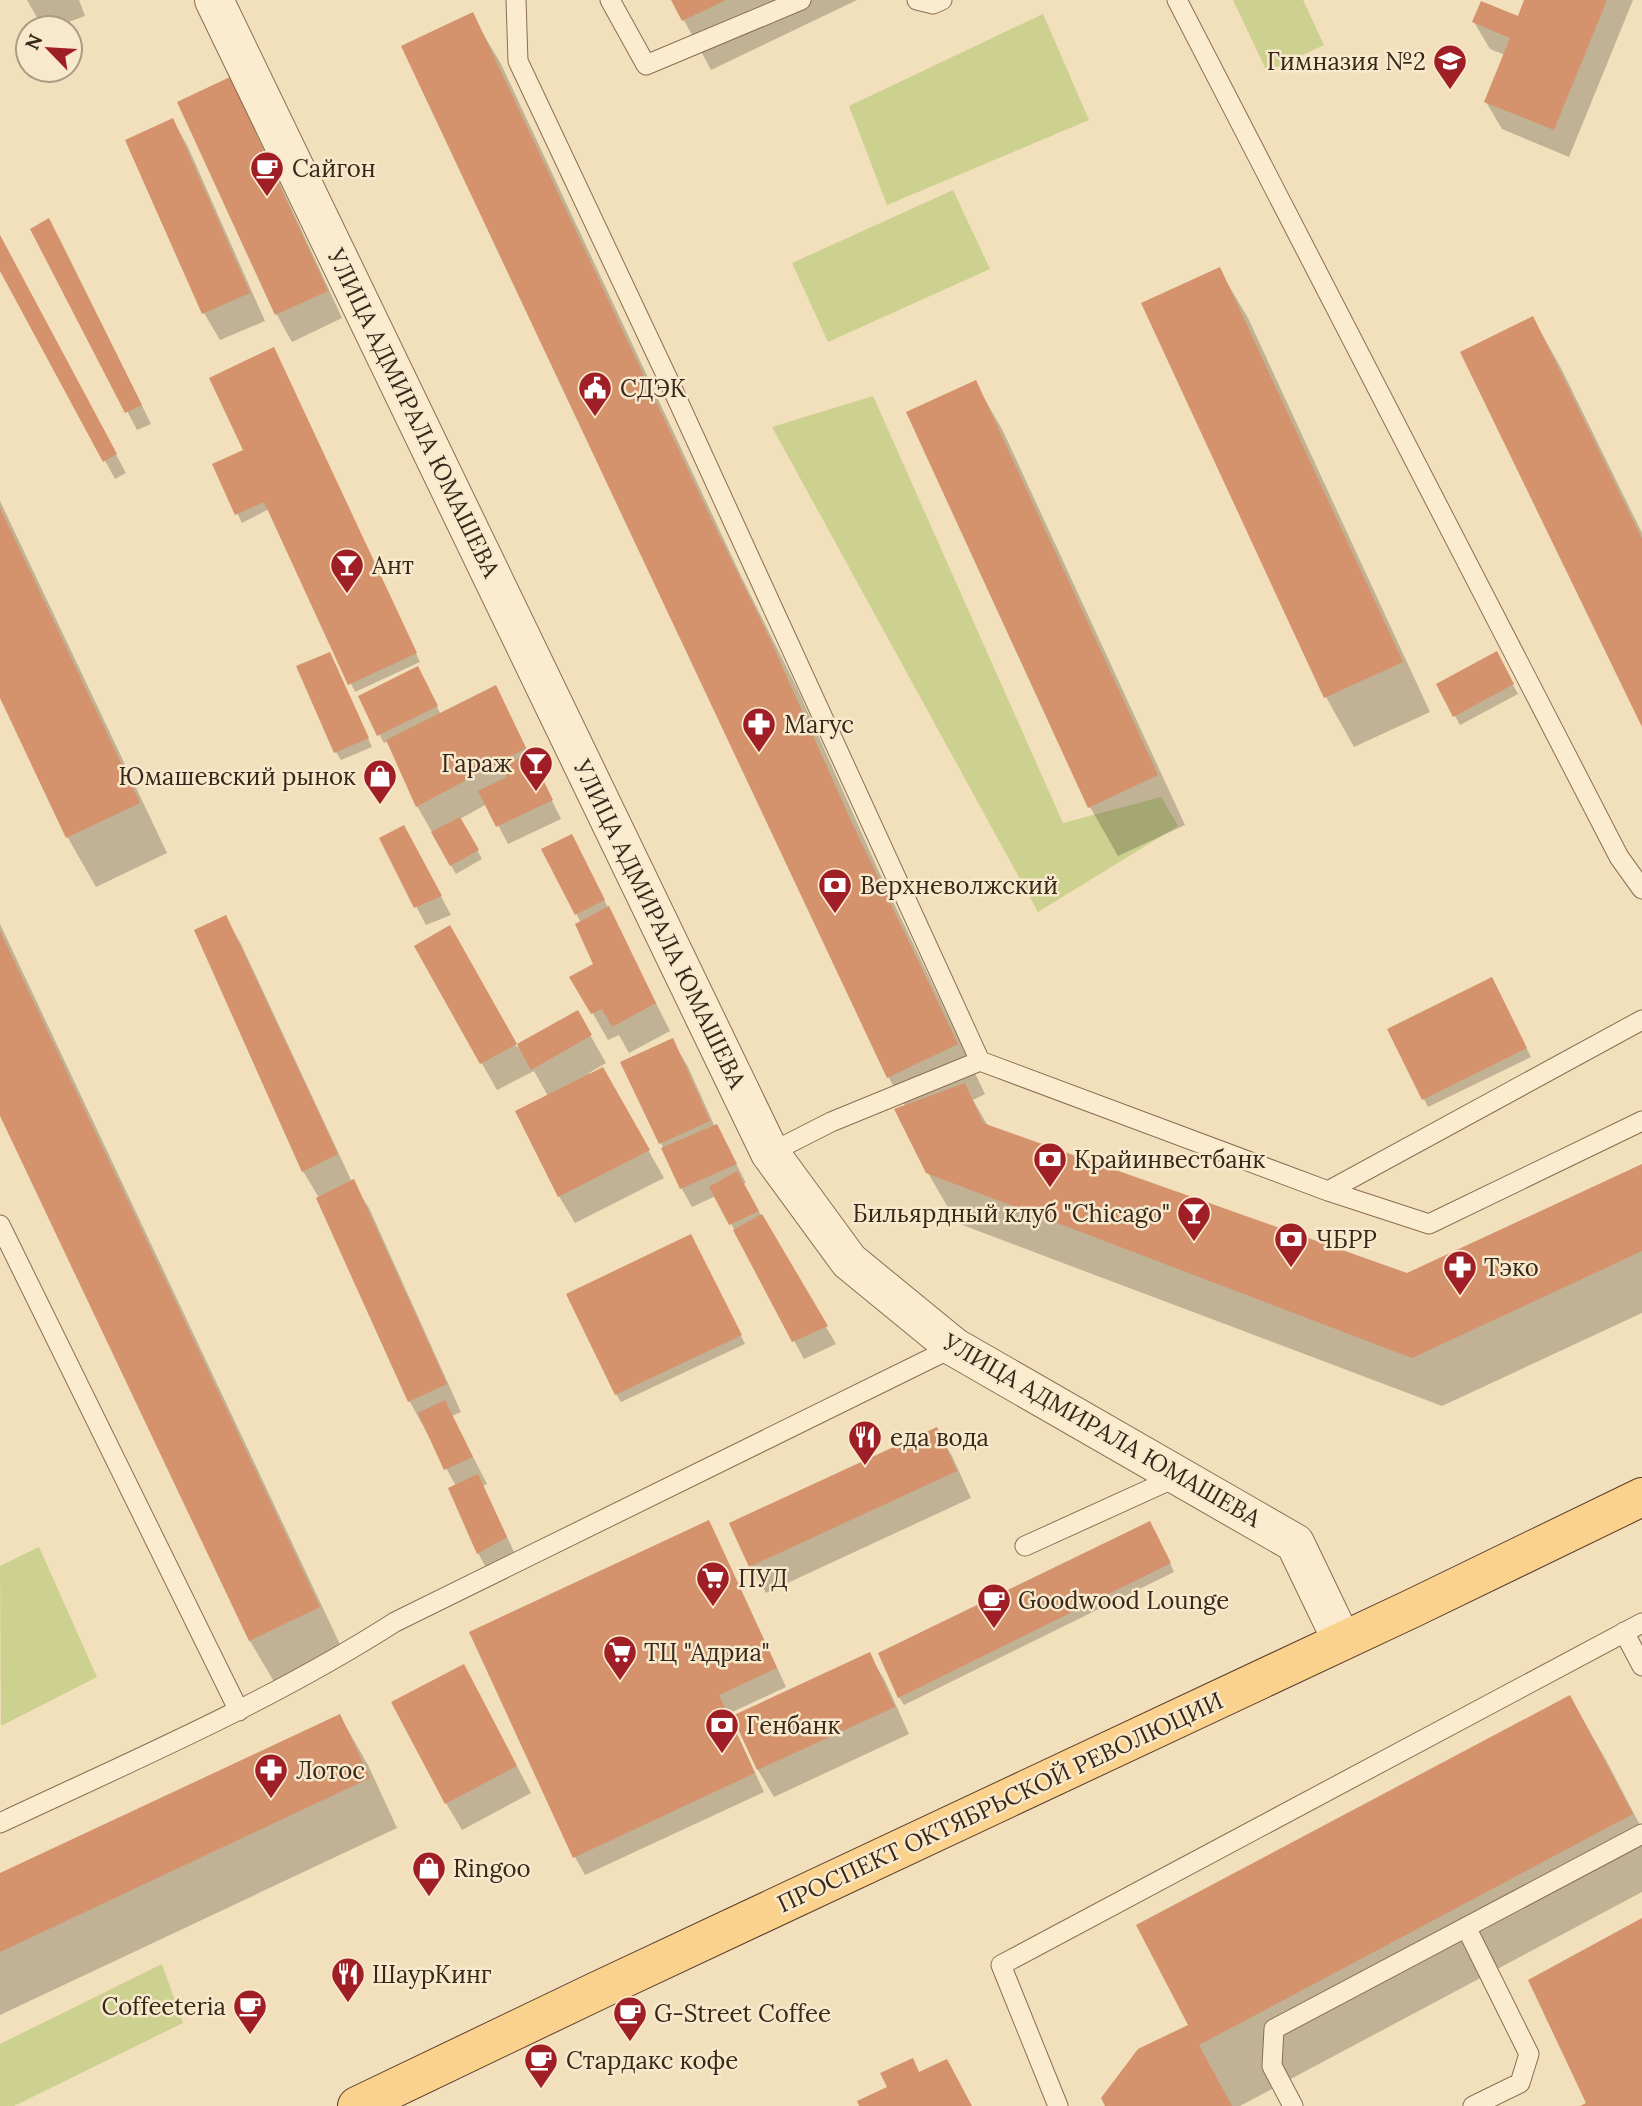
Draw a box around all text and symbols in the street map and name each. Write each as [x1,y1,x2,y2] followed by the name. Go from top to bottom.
[14,14,84,84] north arrow
[20,30,48,54] text: N
[1431,42,1469,91] school or university icon: Гимназия №2
[1267,46,1426,77] place label: Гимназия №2
[248,149,286,198] cafe icon: Сайгон
[292,153,376,184] place label: Сайгон
[320,243,508,583] street label: УЛИЦА АДМИРАЛА ЮМАШЕВА
[576,369,614,418] public building icon: СДЭК
[620,373,687,404] place label: СДЭК
[328,546,366,595] bar icon: Ант
[371,550,414,581] place label: Ант
[740,705,778,754] pharmacy icon: Магус
[784,709,854,740] place label: Магус
[517,744,555,793] bar icon: Гараж
[441,748,512,779] place label: Гараж
[566,754,754,1094] street label: УЛИЦА АДМИРАЛА ЮМАШЕВА
[361,757,399,806] shop icon: Юмашевский рынок
[119,761,356,792] place label: Юмашевский рынок
[816,866,854,915] bank icon: Верхневолжский
[860,870,1058,901] place label: Верхневолжский
[1031,1140,1069,1189] bank icon: Крайинвестбанк
[1074,1144,1266,1175] place label: Крайинвестбанк
[1175,1194,1213,1243] bar icon: Бильярдный клуб "Chicago"
[853,1198,1170,1229] place label: Бильярдный клуб "Chicago"
[1272,1220,1310,1269] bank icon: ЧБРР
[1316,1224,1377,1255] place label: ЧБРР
[1441,1248,1479,1297] pharmacy icon: Тэко
[1484,1252,1539,1283] place label: Тэко
[937,1326,1267,1534] street label: УЛИЦА АДМИРАЛА ЮМАШЕВА
[846,1418,884,1467] restaurant icon: еда вода
[890,1422,989,1453] place label: еда вода
[694,1559,732,1608] supermarket icon: ПУД
[738,1563,788,1594] place label: ПУД
[975,1581,1013,1630] cafe icon: Goodwood Lounge
[1018,1585,1229,1616] place label: Goodwood Lounge
[601,1633,639,1682] supermarket icon: ТЦ "Адриа"
[644,1637,770,1668] place label: ТЦ "Адриа"
[772,1685,1228,1919] street label: ПРОСПЕКТ ОКТЯБРЬСКОЙ РЕВОЛЮЦИИ
[703,1706,741,1755] bank icon: Генбанк
[746,1710,840,1741] place label: Генбанк
[252,1751,290,1800] pharmacy icon: Лотос
[296,1755,365,1786] place label: Лотос
[410,1849,448,1898] shop icon: Ringoo
[453,1853,531,1884] place label: Ringoo
[329,1955,367,2004] restaurant icon: ШаурКинг
[372,1959,492,1990] place label: ШаурКинг
[231,1987,269,2036] cafe icon: Coffeeteria
[101,1991,226,2022] place label: Coffeeteria
[611,1994,649,2043] cafe icon: G-Street Coffee
[654,1998,831,2029] place label: G-Street Coffee
[522,2041,560,2090] cafe icon: Стардакс кофе
[566,2045,738,2076] place label: Стардакс кофе

